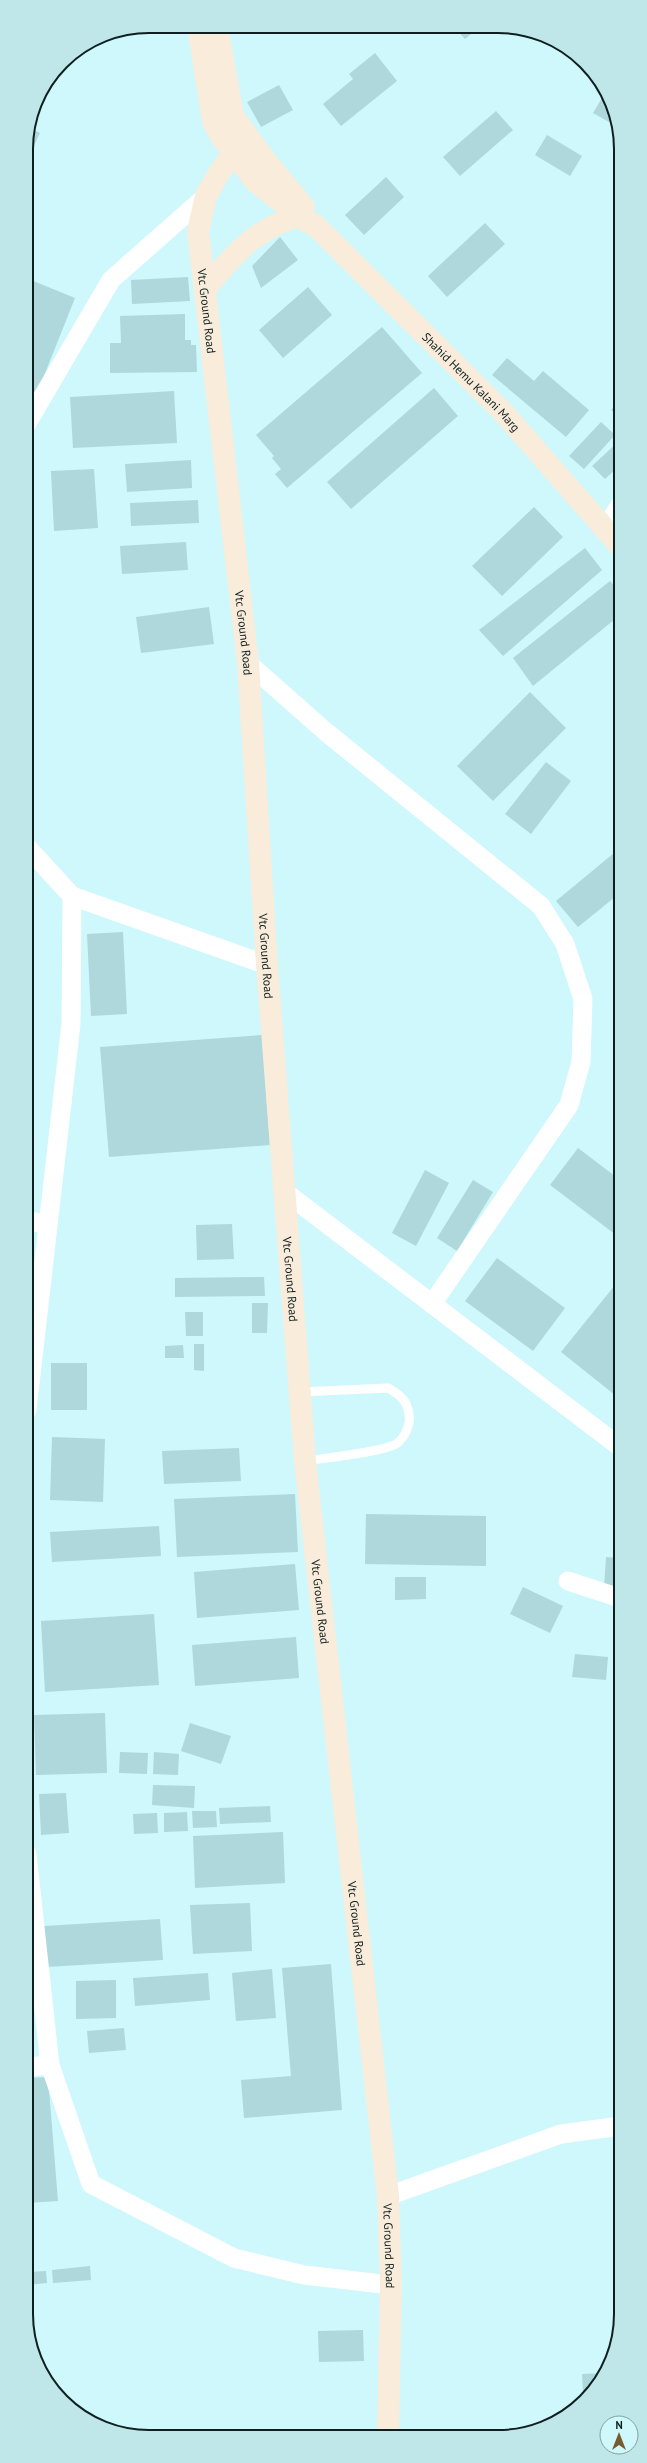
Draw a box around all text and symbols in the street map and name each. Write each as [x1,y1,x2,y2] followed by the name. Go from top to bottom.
[195,267,220,354] street label: Vtc Ground Road
[419,329,524,434] street label: Shahid Hemu Kalani Marg
[232,589,256,676] street label: Vtc Ground Road
[256,912,277,999] street label: Vtc Ground Road
[280,1235,302,1322] street label: Vtc Ground Road
[309,1557,333,1645] street label: Vtc Ground Road
[345,1879,369,1967] street label: Vtc Ground Road
[381,2202,399,2289] street label: Vtc Ground Road
[599,2415,639,2455] north arrow
[615,2418,623,2432] text: N

